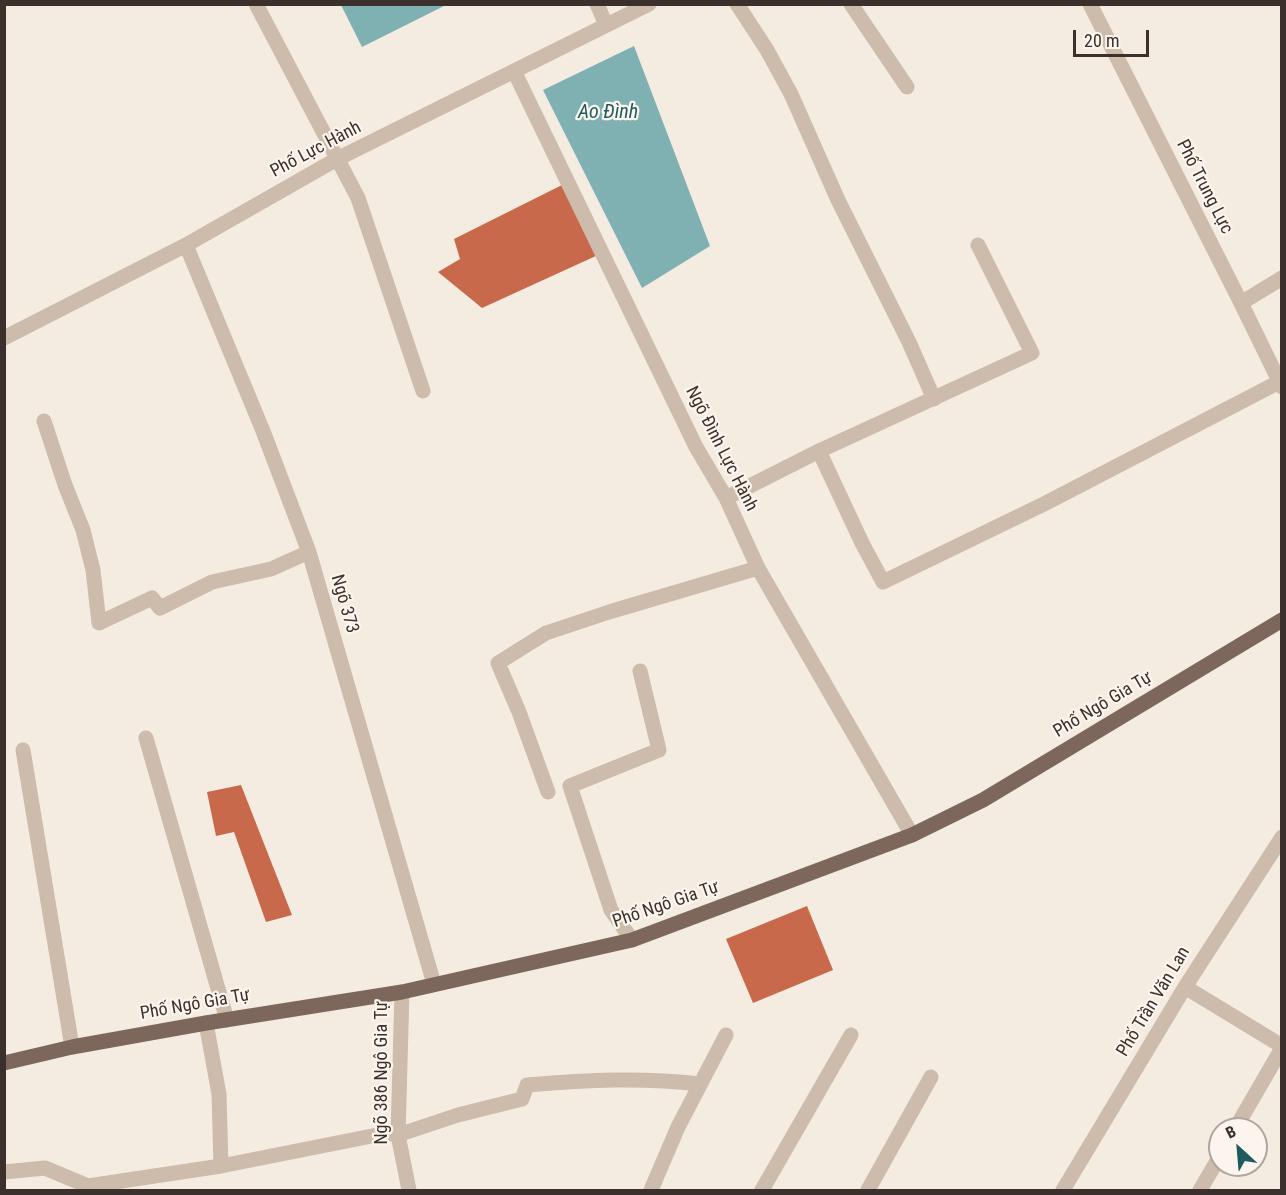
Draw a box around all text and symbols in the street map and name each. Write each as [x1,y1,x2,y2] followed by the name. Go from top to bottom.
[1076,18,1152,56] scale bar
[1084,30,1119,51] text: 20 m
[578,101,638,125] water label: Ao Đình
[267,117,365,183] street label: Phố Lực Hành
[1171,136,1237,238] street label: Phố Trung Lực
[680,383,762,515] street label: Ngõ Đình Lực Hành
[325,572,363,636] street label: Ngõ 373
[1050,667,1156,743] street label: Phố Ngô Gia Tự
[610,877,722,933] street label: Phố Ngô Gia Tự
[1113,943,1195,1061] street label: Phố Trần Văn Lan
[138,985,252,1025] street label: Phố Ngô Gia Tự
[371,1001,393,1145] street label: Ngõ 386 Ngô Gia Tự
[1208,1117,1268,1177] north arrow
[1223,1122,1239,1143] text: B

